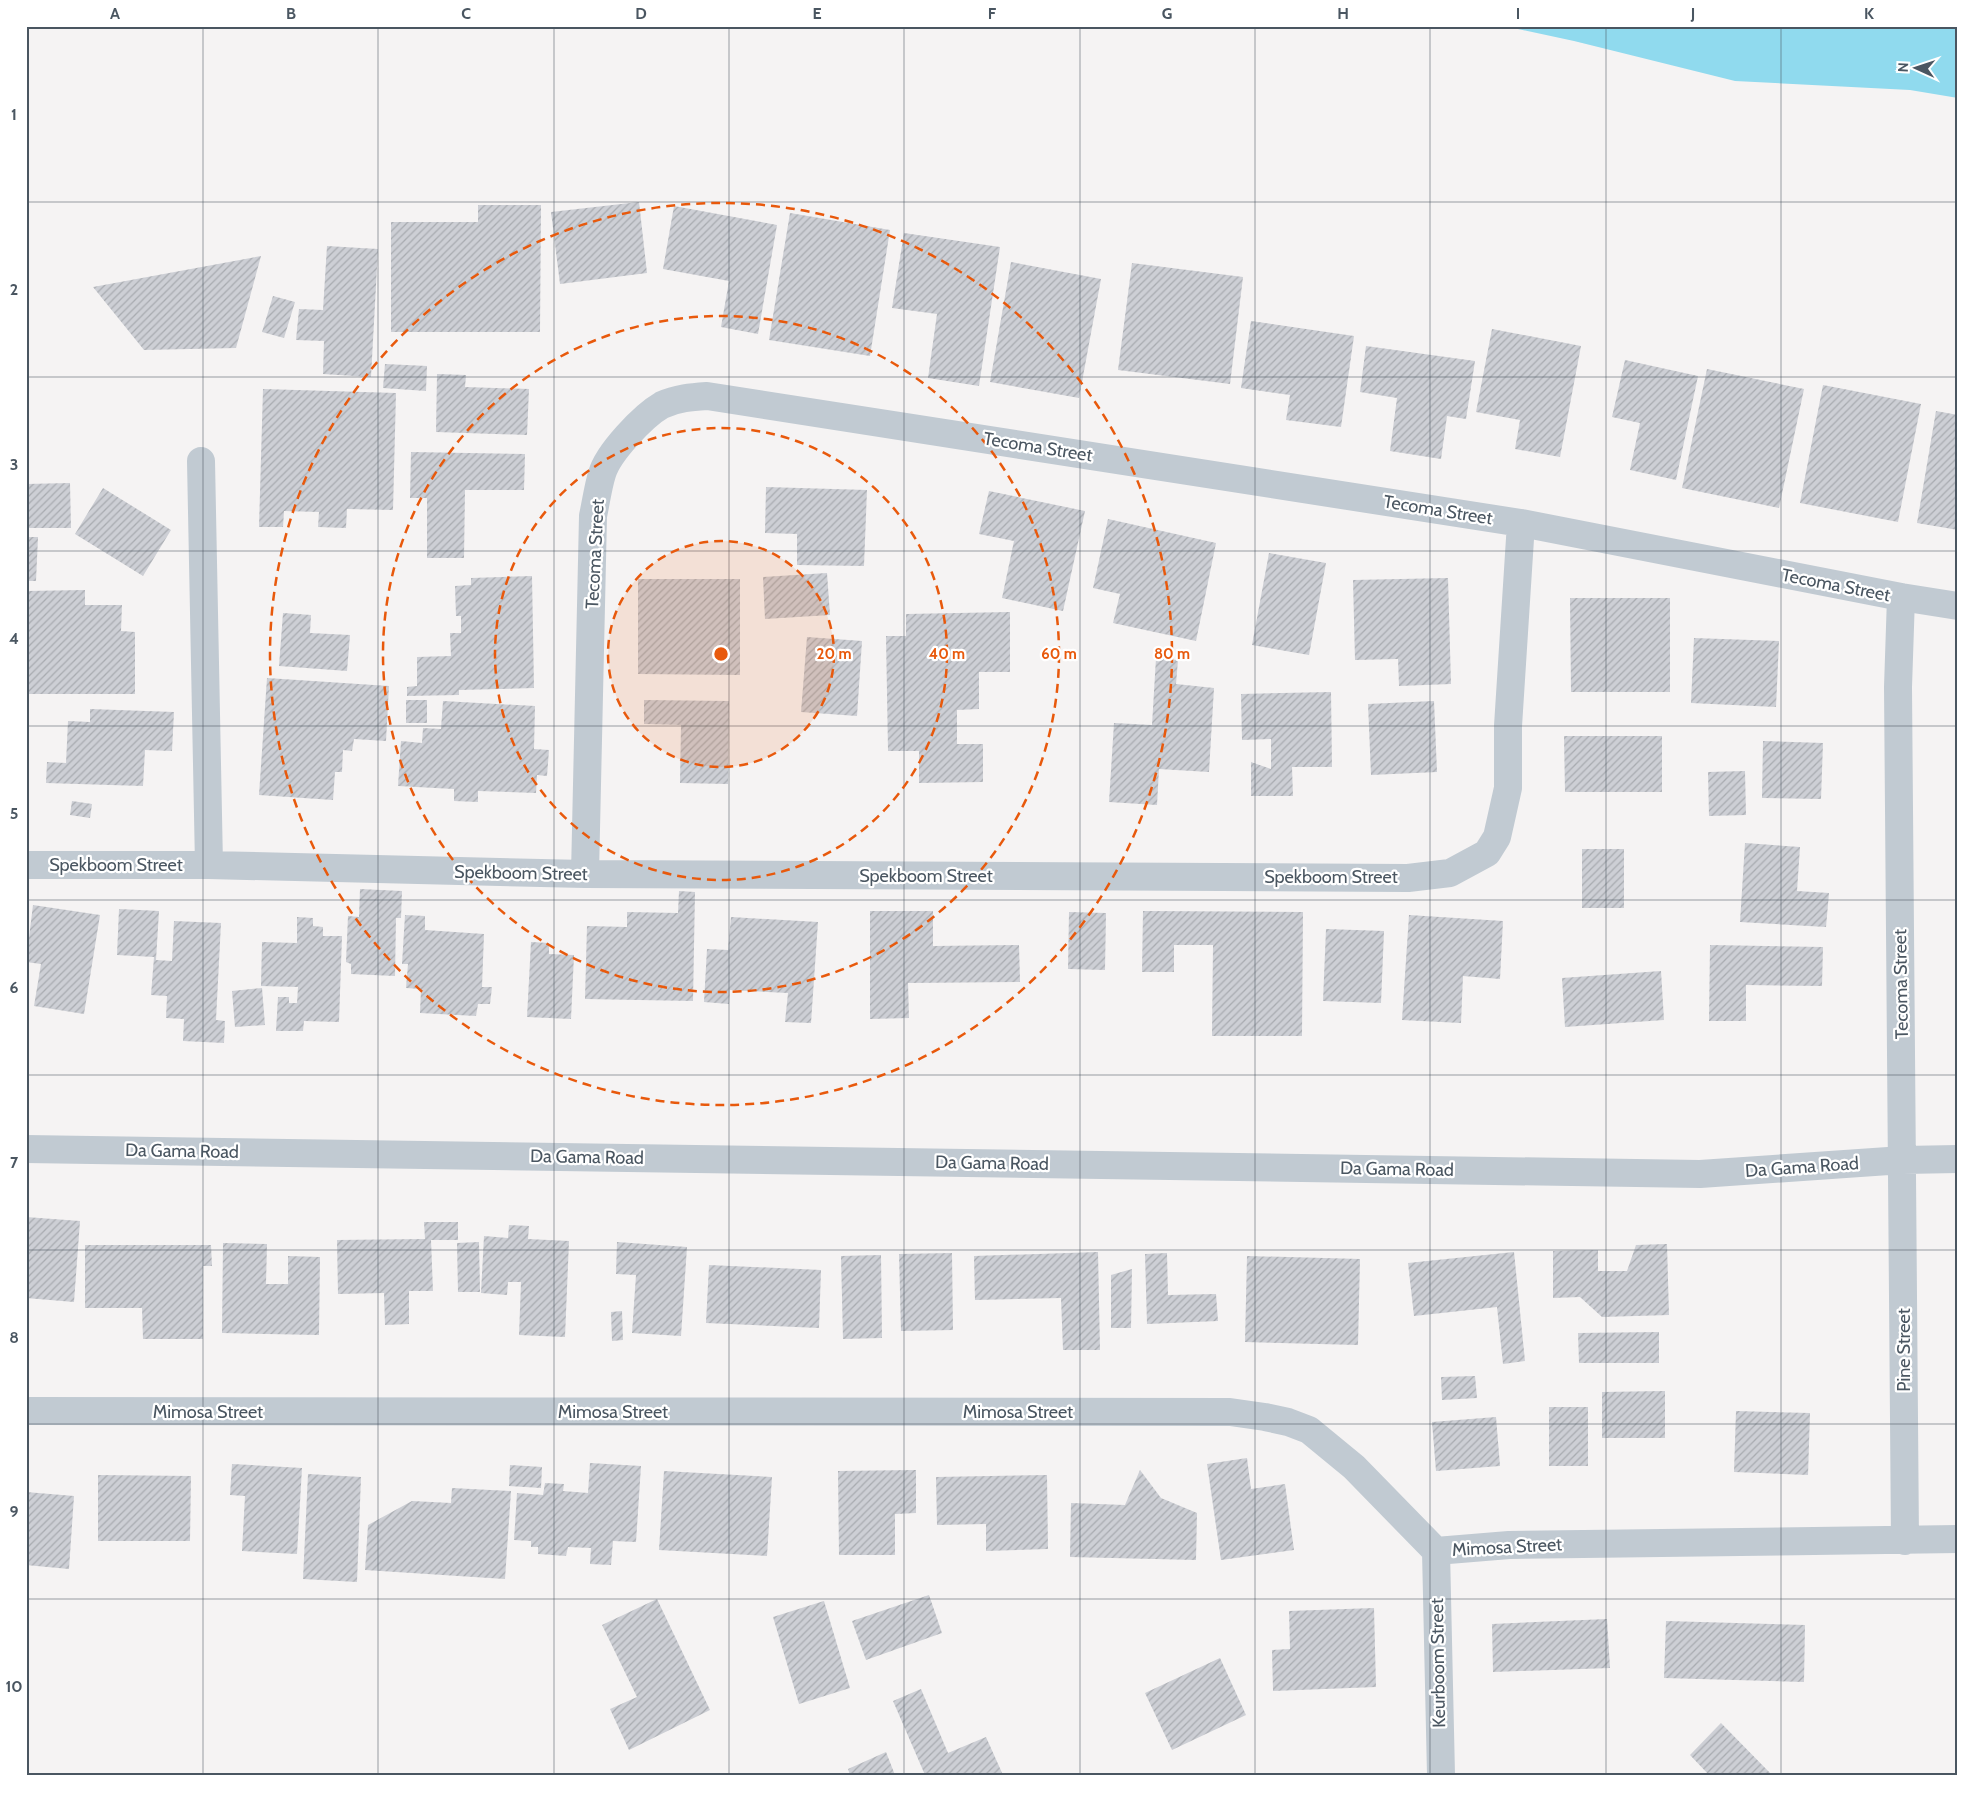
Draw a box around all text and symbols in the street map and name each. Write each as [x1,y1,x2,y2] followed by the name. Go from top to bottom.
[110,4,120,23] text: A
[286,4,296,23] text: B
[461,4,471,23] text: C
[635,4,647,23] text: D
[812,4,822,23] text: E
[988,4,997,23] text: F
[1162,4,1172,23] text: G
[1337,4,1349,23] text: H
[1516,4,1520,23] text: I
[1690,4,1695,23] text: J
[1864,4,1874,23] text: K
[1892,42,1942,92] north arrow
[1894,62,1912,73] text: N
[11,105,17,124] text: 1
[10,280,18,299] text: 2
[982,428,1094,466] street label: Tecoma Street
[10,455,18,474] text: 3
[1382,491,1494,529] street label: Tecoma Street
[581,498,609,610] street label: Tecoma Street
[1780,564,1892,606] street label: Tecoma Street
[9,629,19,648] text: 4
[712,645,730,663] centre of rings
[817,645,851,663] text: 20 m
[929,645,965,663] text: 40 m
[1041,645,1077,663] text: 60 m
[1154,645,1190,663] text: 80 m
[10,804,18,823] text: 5
[49,854,183,876] street label: Spekboom Street
[454,861,588,885] street label: Spekboom Street
[859,865,993,887] street label: Spekboom Street
[1264,866,1398,888] street label: Spekboom Street
[1889,929,1913,1039] street label: Tecoma Street
[10,978,19,997] text: 6
[125,1139,239,1163] street label: Da Gama Road
[530,1145,644,1169] street label: Da Gama Road
[935,1151,1049,1175] street label: Da Gama Road
[1744,1152,1860,1182] street label: Da Gama Road
[10,1153,19,1172] text: 7
[1340,1157,1454,1181] street label: Da Gama Road
[1893,1308,1915,1392] street label: Pine Street
[9,1328,19,1347] text: 8
[153,1401,263,1423] street label: Mimosa Street
[558,1401,668,1423] street label: Mimosa Street
[963,1401,1073,1423] street label: Mimosa Street
[10,1502,19,1521] text: 9
[1451,1533,1563,1561] street label: Mimosa Street
[1426,1598,1450,1728] street label: Keurboom Street
[5,1677,23,1696] text: 10

